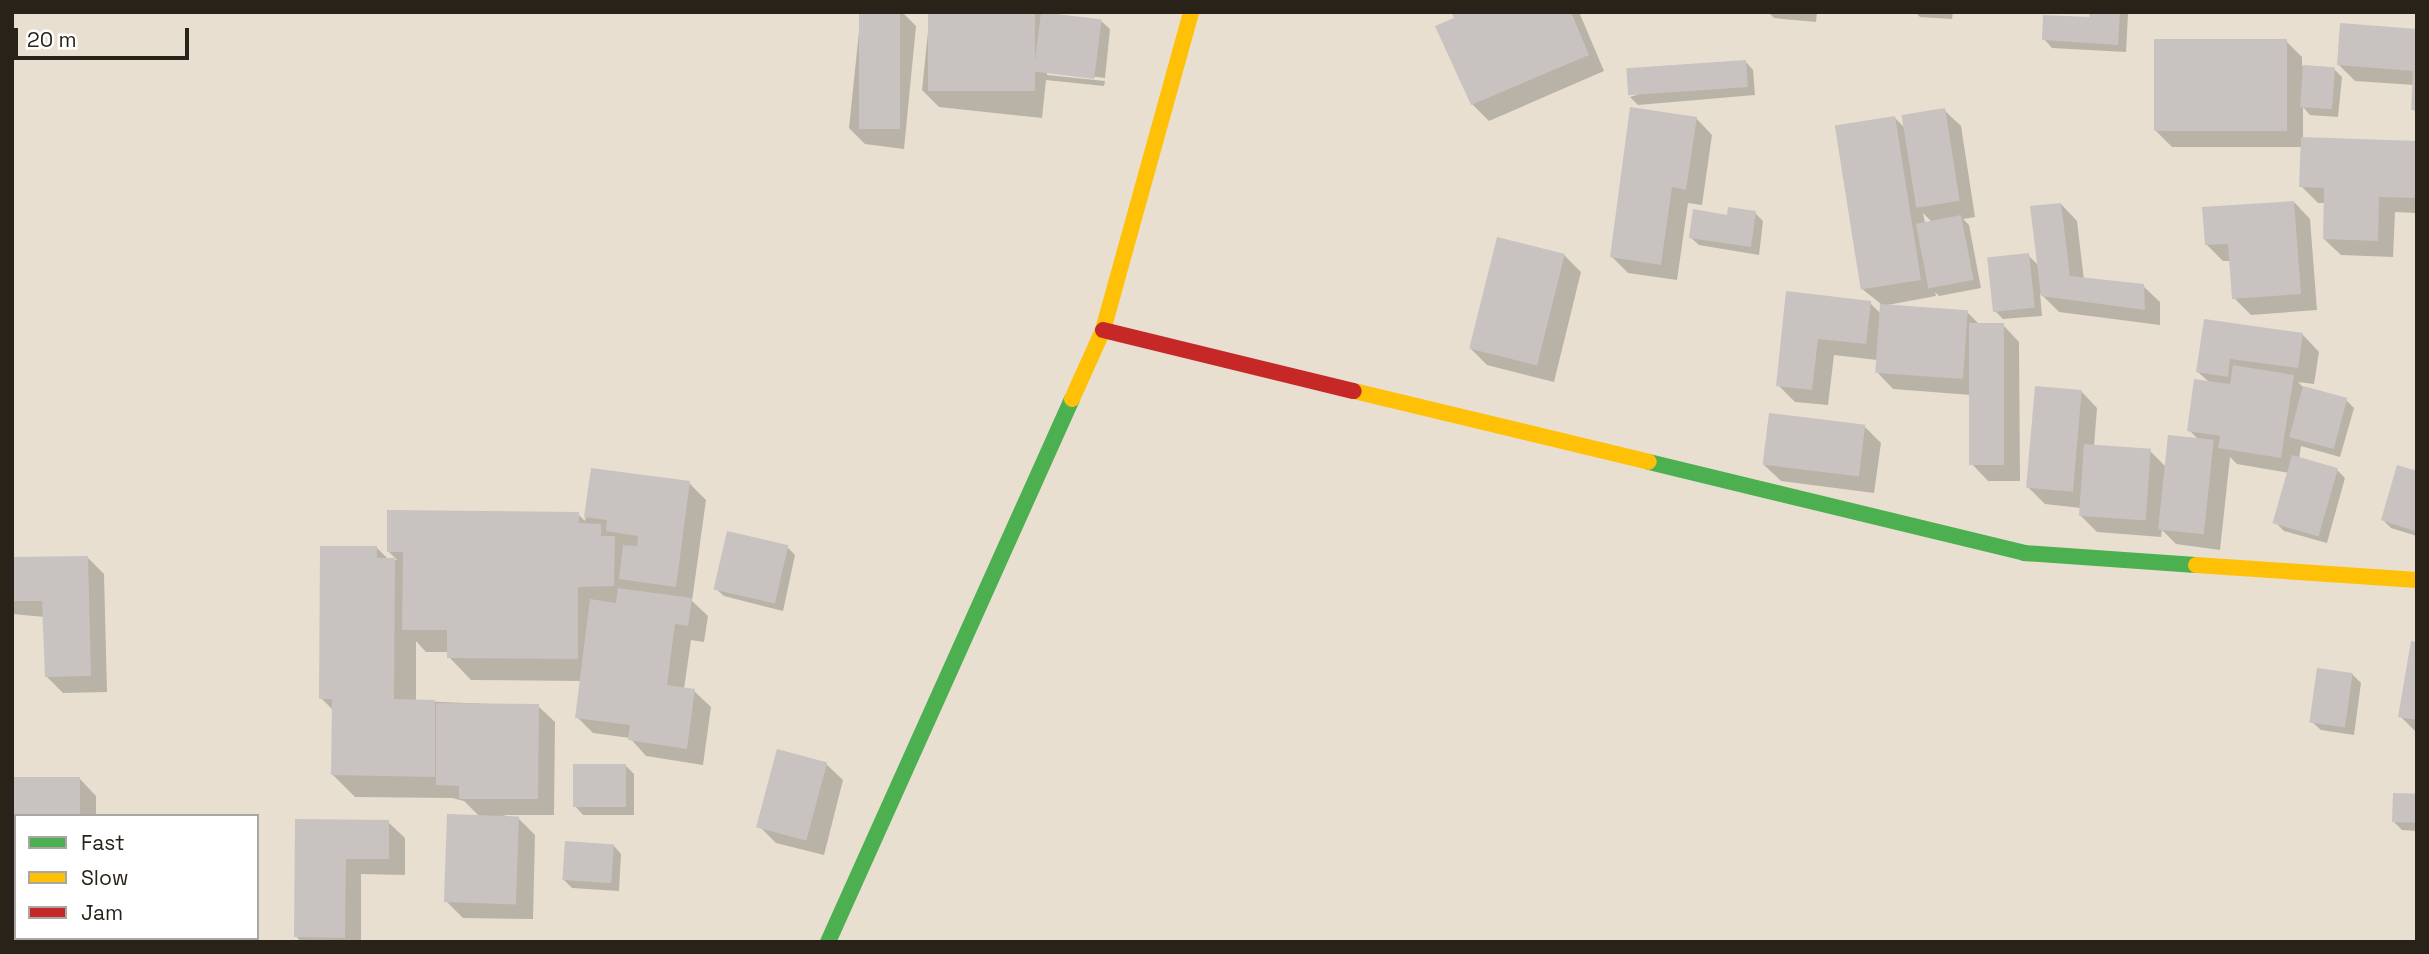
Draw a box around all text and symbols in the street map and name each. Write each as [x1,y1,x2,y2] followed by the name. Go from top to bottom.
[18,14,192,58] scale bar
[27,26,77,53] text: 20 m
[14,814,259,940] legend
[81,829,125,856] text: Fast
[81,864,129,891] text: Slow
[81,899,123,926] text: Jam

